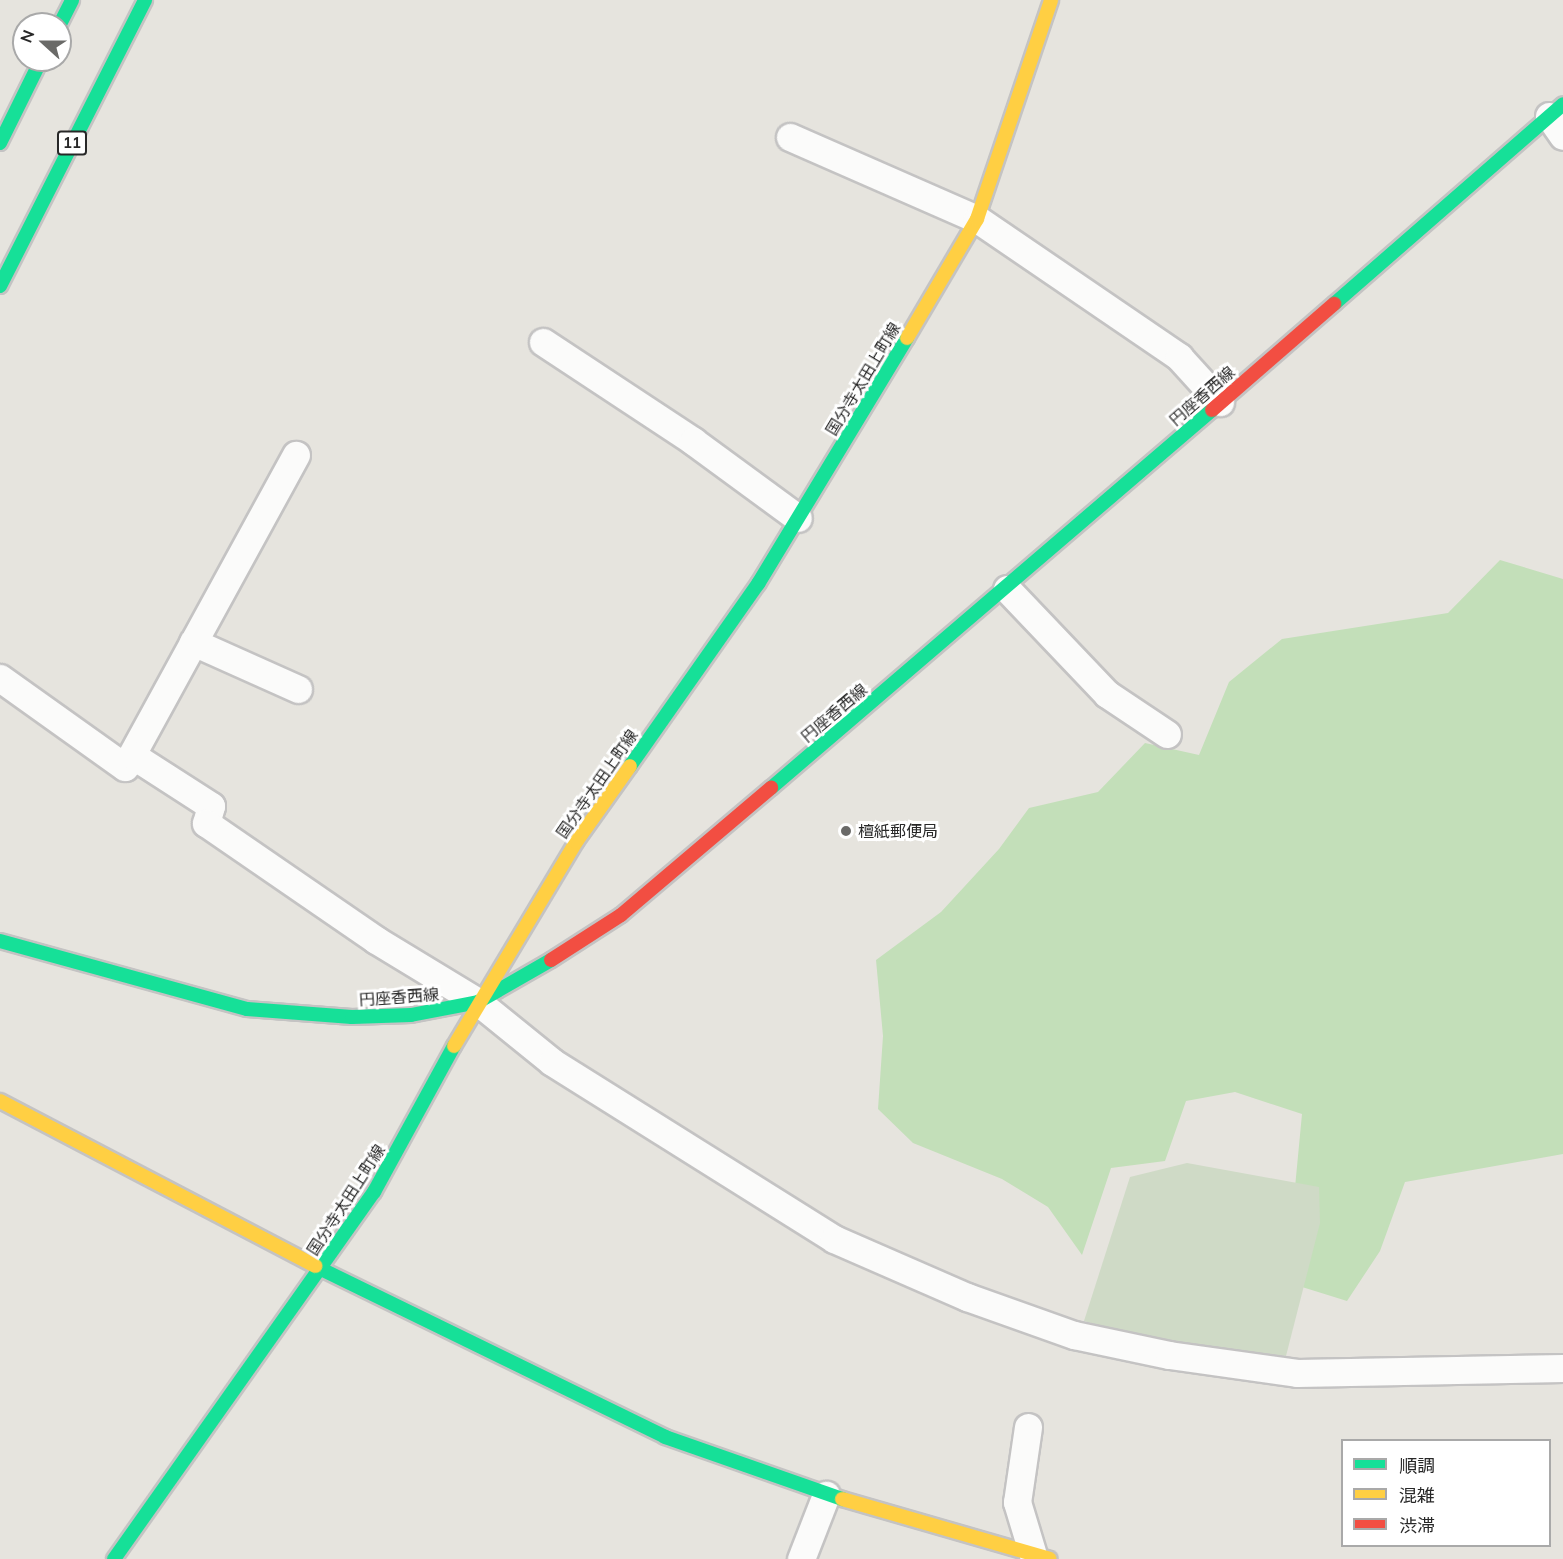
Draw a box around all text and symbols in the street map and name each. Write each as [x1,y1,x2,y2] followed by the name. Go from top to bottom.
[12,12,72,72] north arrow
[16,27,39,45] text: N
[57,131,87,155] road number: 11
[822,319,904,439] street label: 国分寺太田上町線
[1166,363,1238,429] street label: 円座香西線
[797,680,871,746] street label: 円座香西線
[552,726,642,842] street label: 国分寺太田上町線
[858,821,938,841] place label: 檀紙郵便局
[839,824,853,838] marker: 檀紙郵便局
[358,985,440,1009] street label: 円座香西線
[303,1141,389,1259] street label: 国分寺太田上町線
[1341,1439,1551,1547] legend
[1399,1454,1435,1477] text: 順調
[1399,1484,1435,1507] text: 混雑
[1399,1514,1435,1537] text: 渋滞

